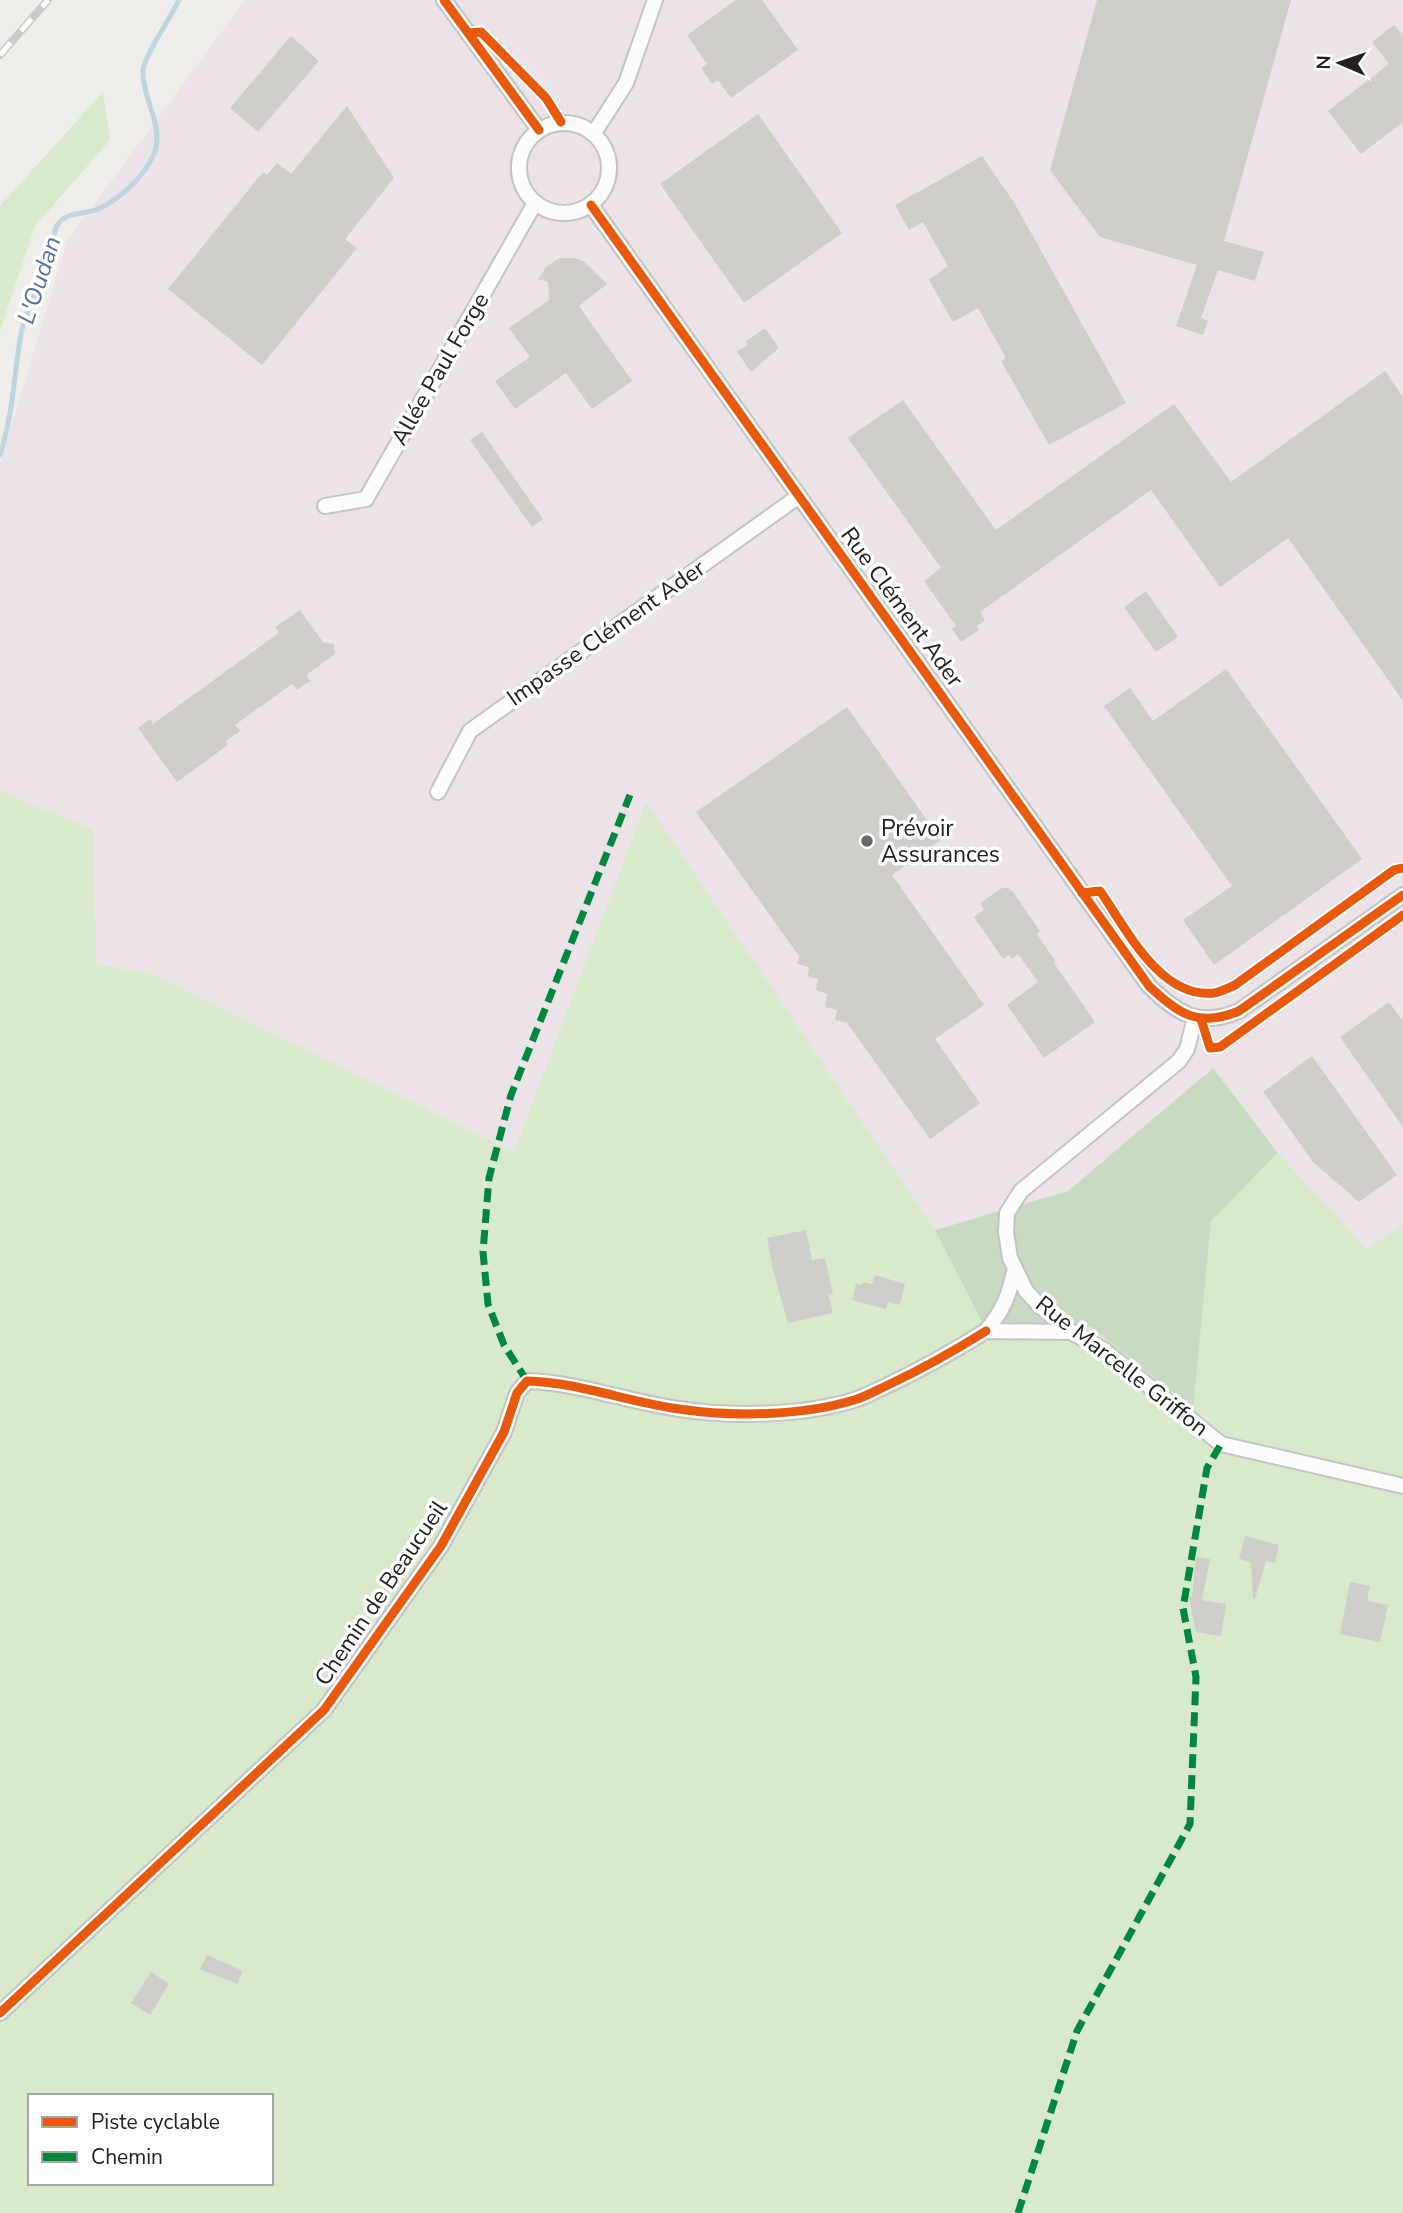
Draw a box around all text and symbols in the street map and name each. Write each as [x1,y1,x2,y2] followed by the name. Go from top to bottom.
[1305,28,1375,98] north arrow
[1311,55,1337,70] text: N
[10,232,68,328] water label: L'Oudan
[384,287,496,451] street label: Allée Paul Forge
[834,521,971,694] street label: Rue Clément Ader
[501,552,712,713] street label: Impasse Clément Ader
[881,813,1000,870] place label: Prévoir Assurances
[859,833,875,849] marker: Prévoir Assurances
[1029,1289,1215,1443] street label: Rue Marcelle Griffon
[307,1494,455,1692] street label: Chemin de Beaucueil
[28,2094,273,2185] legend
[91,2108,220,2136] text: Piste cyclable
[91,2143,163,2171] text: Chemin

